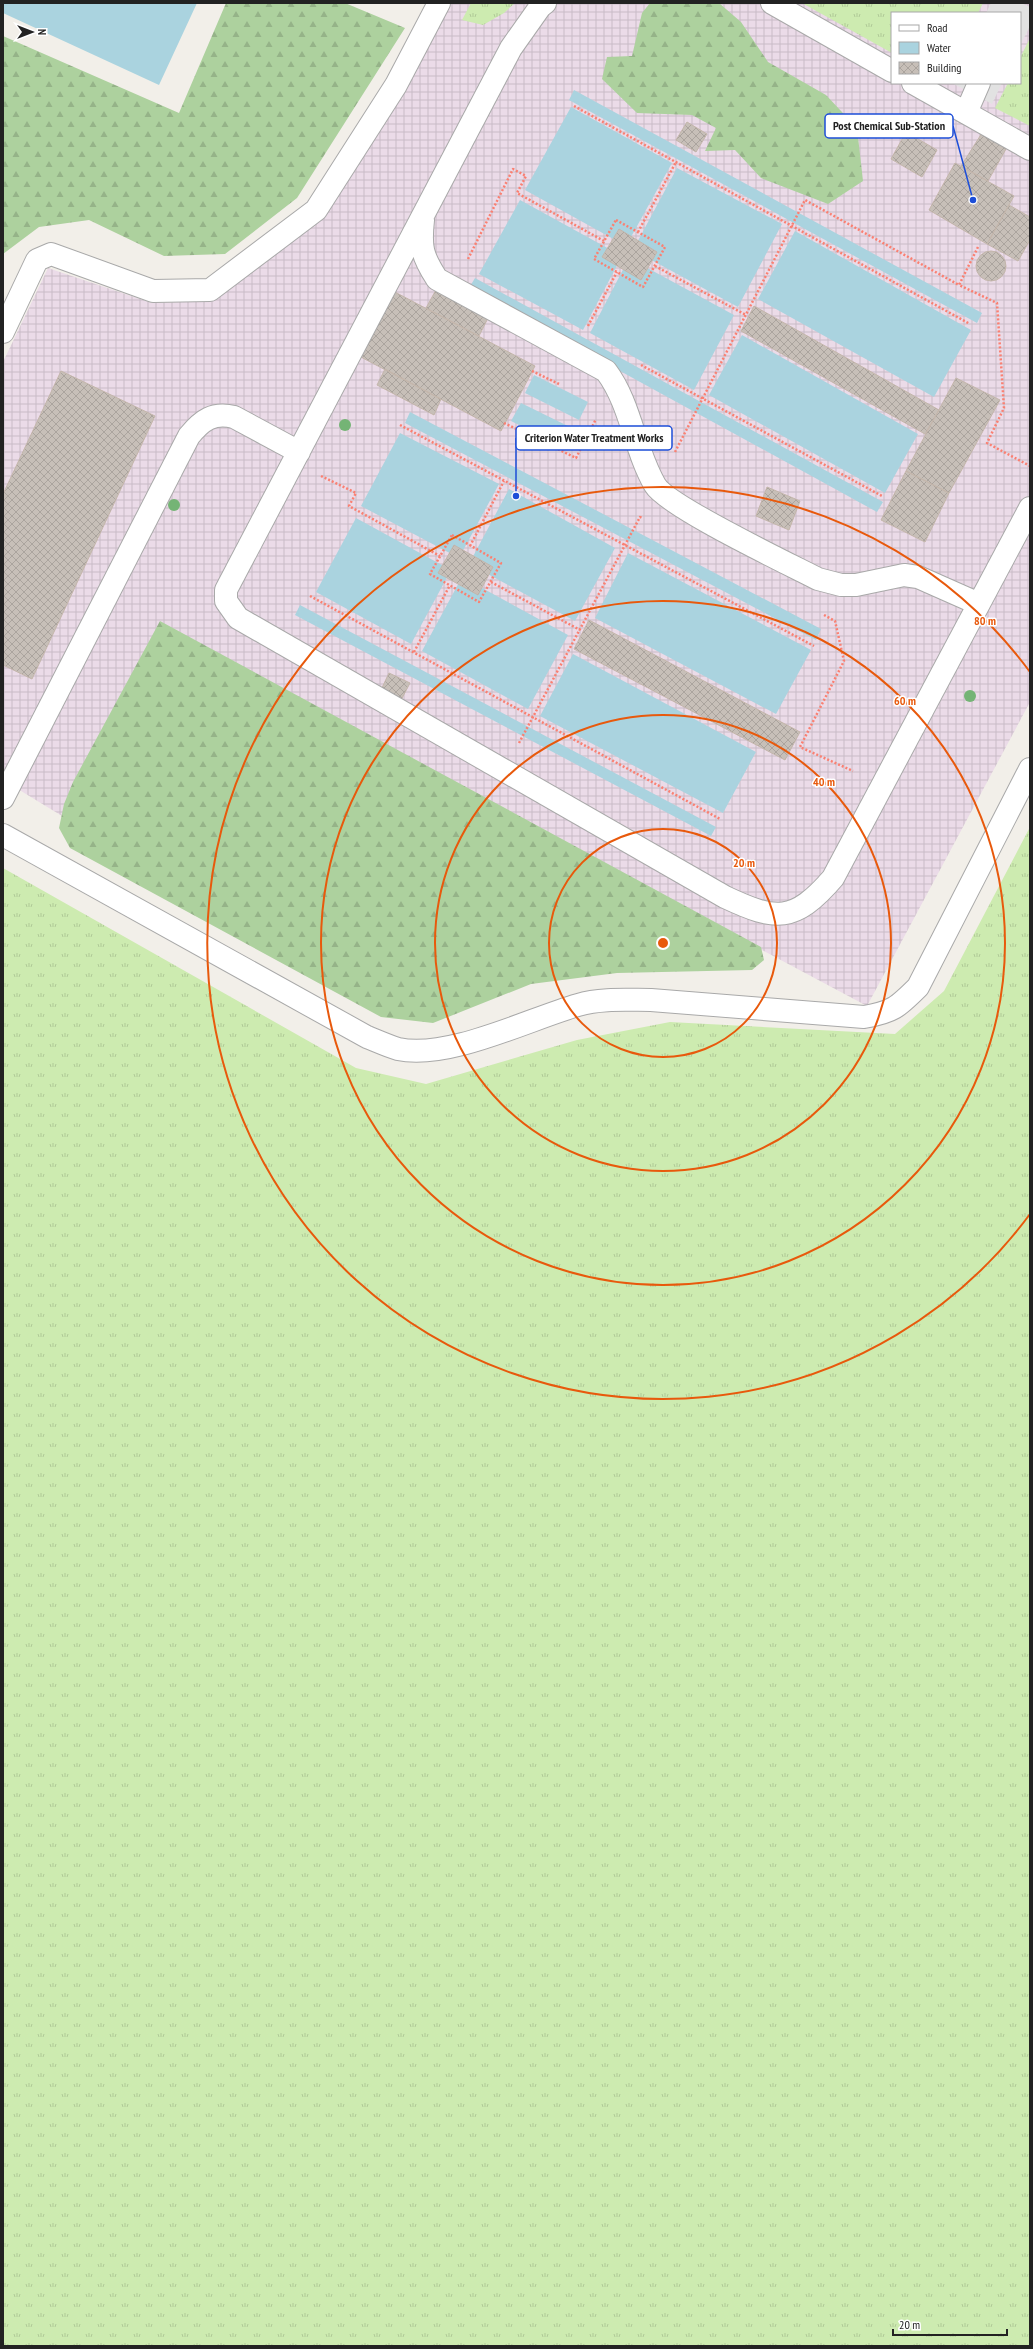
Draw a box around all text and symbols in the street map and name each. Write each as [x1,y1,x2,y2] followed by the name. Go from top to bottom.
[12,12,52,52] north arrow
[891,12,1021,84] legend
[927,20,947,35] text: Road
[35,29,49,35] text: N
[927,40,952,55] text: Water
[927,60,962,75] text: Building
[825,114,953,138] callout: Post Chemical Sub-Station
[833,118,945,133] text: Post Chemical Sub-Station
[516,426,672,450] callout: Criterion Water Treatment Works
[525,430,663,445] text: Criterion Water Treatment Works
[974,613,996,628] text: 80 m
[894,693,916,708] text: 60 m
[813,774,835,789] text: 40 m
[733,855,755,870] text: 20 m
[656,936,670,950] centre of rings
[893,2311,1007,2337] scale bar
[899,2317,920,2332] text: 20 m

